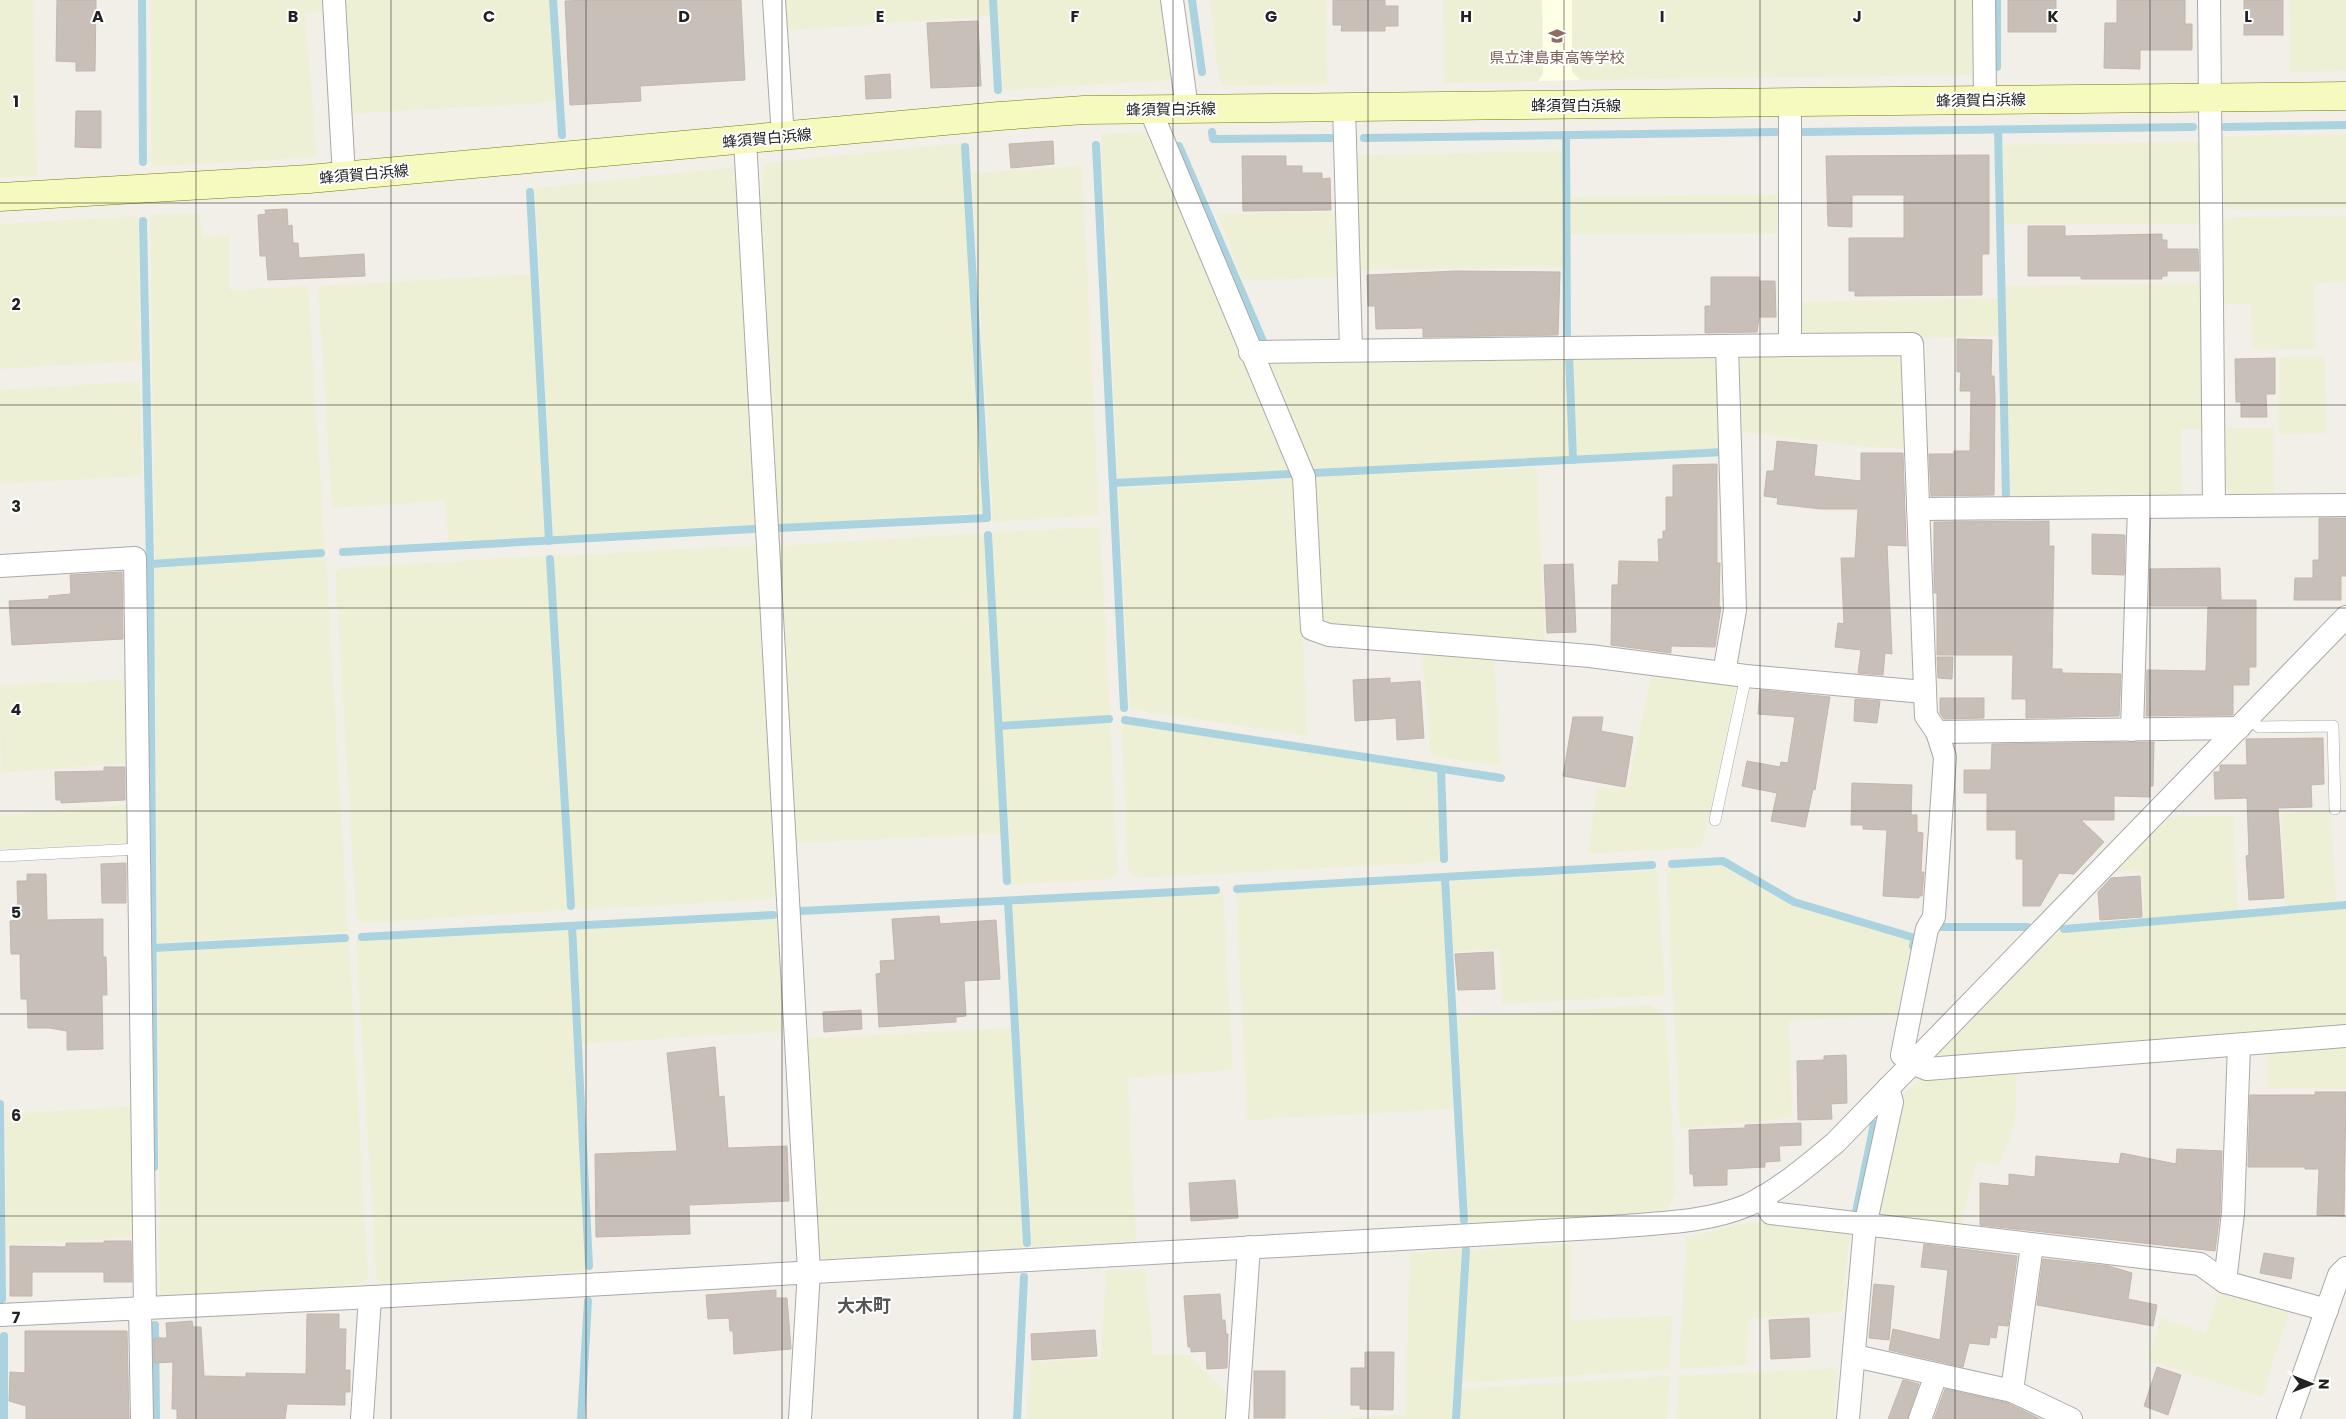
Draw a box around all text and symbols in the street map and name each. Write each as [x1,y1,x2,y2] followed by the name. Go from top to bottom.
[92,5,104,28] text: A
[288,5,298,28] text: B
[483,5,495,28] text: C
[678,5,690,28] text: D
[876,5,884,28] text: E
[1071,5,1080,28] text: F
[1265,5,1277,28] text: G
[1460,5,1472,28] text: H
[1660,5,1664,28] text: I
[1852,5,1862,28] text: J
[2047,5,2059,28] text: K
[2244,5,2252,28] text: L
[1547,26,1567,46] school or university icon: 県立津島東高等学校
[1489,47,1625,68] place label: 県立津島東高等学校
[1936,89,2026,111] street label: 蜂須賀白浜線
[13,90,19,113] text: 1
[1531,95,1621,116] street label: 蜂須賀白浜線
[1126,98,1216,120] street label: 蜂須賀白浜線
[721,124,813,152] street label: 蜂須賀白浜線
[318,160,410,188] street label: 蜂須賀白浜線
[11,293,21,316] text: 2
[11,495,21,518] text: 3
[11,698,22,721] text: 4
[11,901,21,924] text: 5
[11,1104,21,1127] text: 6
[837,1293,891,1318] district label: 大木町
[12,1306,21,1329] text: 7
[2286,1359,2336,1409] north arrow
[2314,1379,2334,1390] text: N

